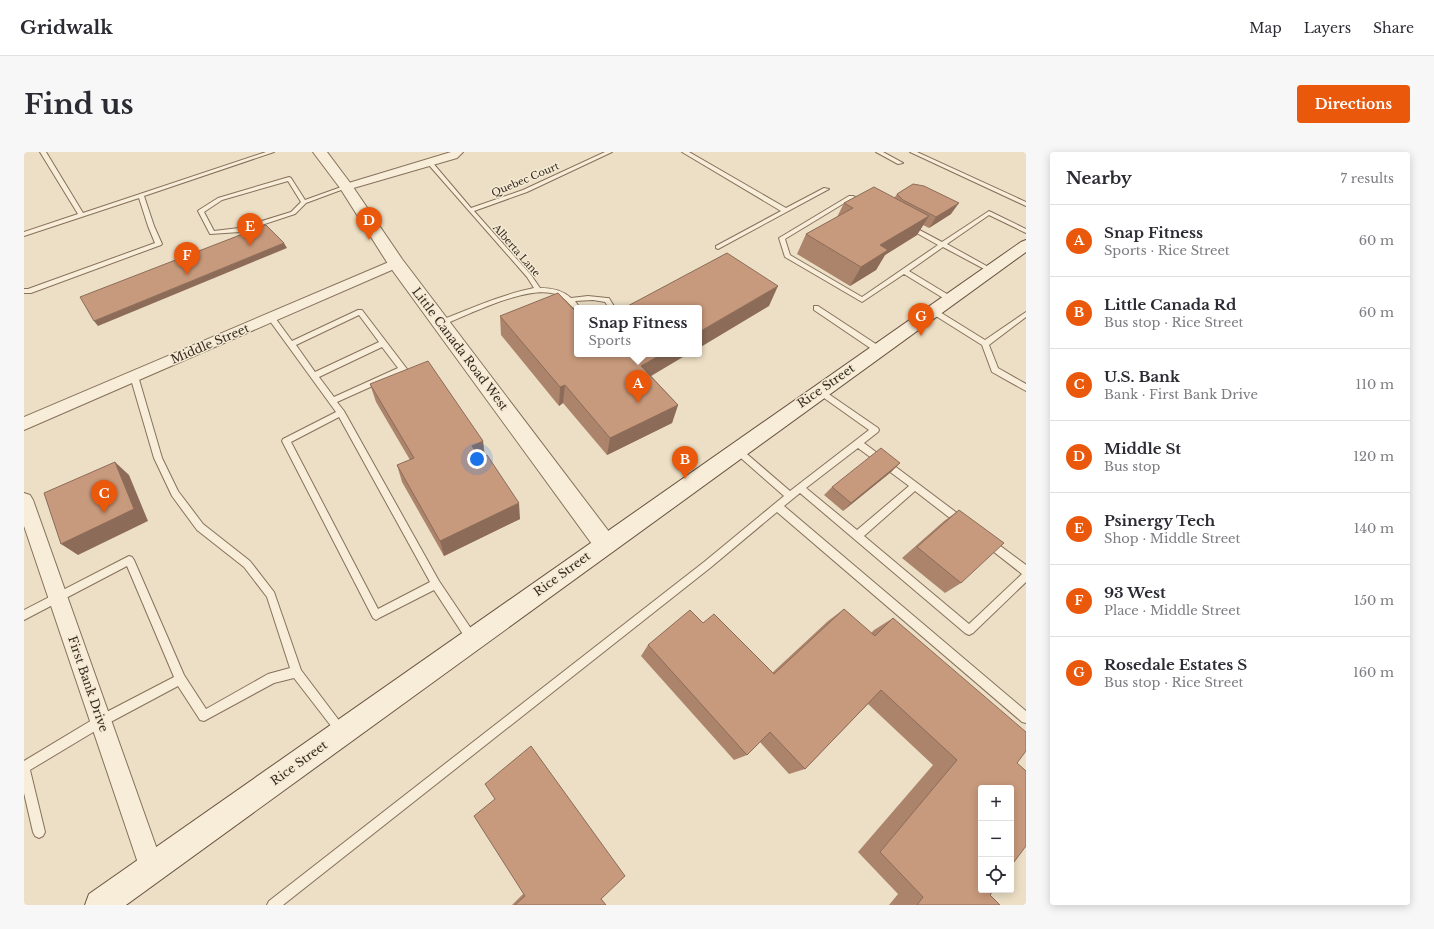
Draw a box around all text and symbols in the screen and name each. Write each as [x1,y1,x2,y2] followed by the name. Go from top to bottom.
[20,16,113,39] text: Gridwalk
[1249,19,1282,37] text: Map
[1304,19,1351,37] text: Layers
[1373,19,1414,37] text: Share
[1297,85,1410,123] button: Directions
[24,87,134,122] text: Find us
[489,159,561,200] street label: Quebec Court
[1066,168,1132,189] text: Nearby
[1341,170,1394,187] text: 7 results
[356,207,382,240] pin: D
[237,213,263,246] pin: E
[490,221,543,280] street label: Alberta Lane
[1104,223,1203,242] text: Snap Fitness
[1074,232,1084,249] text: A
[1359,232,1394,249] text: 60 m
[174,242,200,275] pin: F
[1104,242,1230,259] text: Sports · Rice Street
[409,284,512,414] street label: Little Canada Road West
[1104,295,1236,314] text: Little Canada Rd
[908,303,934,336] pin: G
[1074,304,1084,321] text: B
[1359,304,1394,321] text: 60 m
[574,305,702,357] popup
[588,313,688,332] text: Snap Fitness
[1104,314,1244,331] text: Bus stop · Rice Street
[168,320,252,367] street label: Middle Street
[588,332,631,349] text: Sports
[794,360,858,411] street label: Rice Street
[1104,367,1180,386] text: U.S. Bank
[625,370,651,403] pin: A
[1074,376,1084,393] text: C
[1355,376,1394,393] text: 110 m
[1104,386,1258,403] text: Bank · First Bank Drive
[1104,439,1181,458] text: Middle St
[672,446,698,479] pin: B
[1073,448,1085,465] text: D
[1353,448,1394,465] text: 120 m
[467,449,487,469] your location
[1104,458,1160,475] text: Bus stop
[91,480,117,513] pin: C
[1104,511,1215,530] text: Psinergy Tech
[1074,520,1084,537] text: E
[1354,520,1394,537] text: 140 m
[1104,530,1241,547] text: Shop · Middle Street
[530,548,593,599] street label: Rice Street
[1104,583,1166,602] text: 93 West
[1075,592,1083,609] text: F
[1354,592,1394,609] text: 150 m
[1104,602,1241,619] text: Place · Middle Street
[65,634,112,734] street label: First Bank Drive
[1104,655,1247,674] text: Rosedale Estates S
[1073,664,1085,681] text: G
[1353,664,1394,681] text: 160 m
[1104,674,1244,691] text: Bus stop · Rice Street
[267,737,330,788] street label: Rice Street
[978,785,1014,893] map controls
[978,785,1014,821] button: +
[978,821,1014,857] button: −
[978,857,1014,893] button: locate

